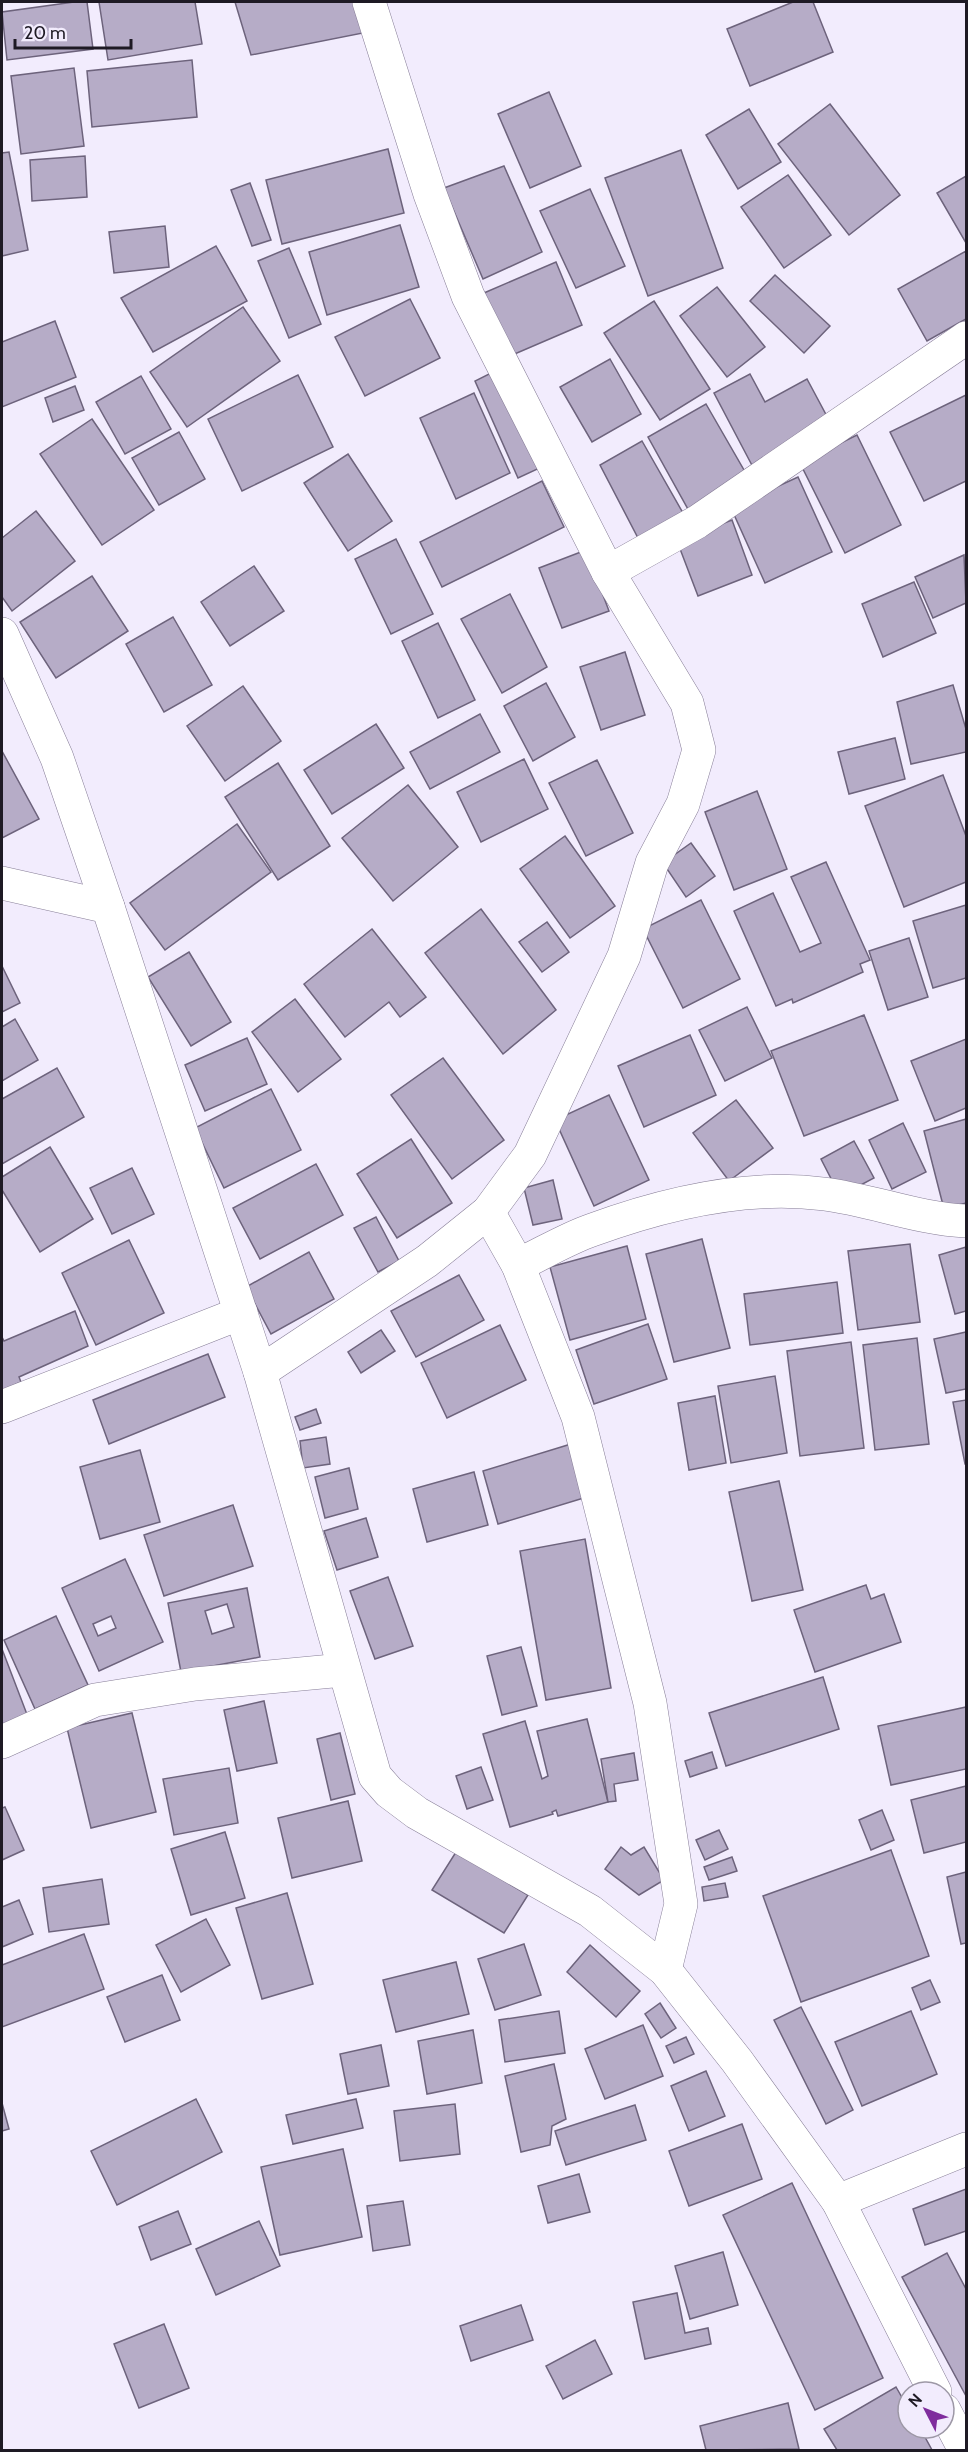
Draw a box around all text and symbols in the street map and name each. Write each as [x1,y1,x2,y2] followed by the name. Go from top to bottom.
[15,12,130,50] scale bar
[24,22,66,44] text: 20 m
[896,2380,956,2440] north arrow
[904,2390,926,2411] text: N

